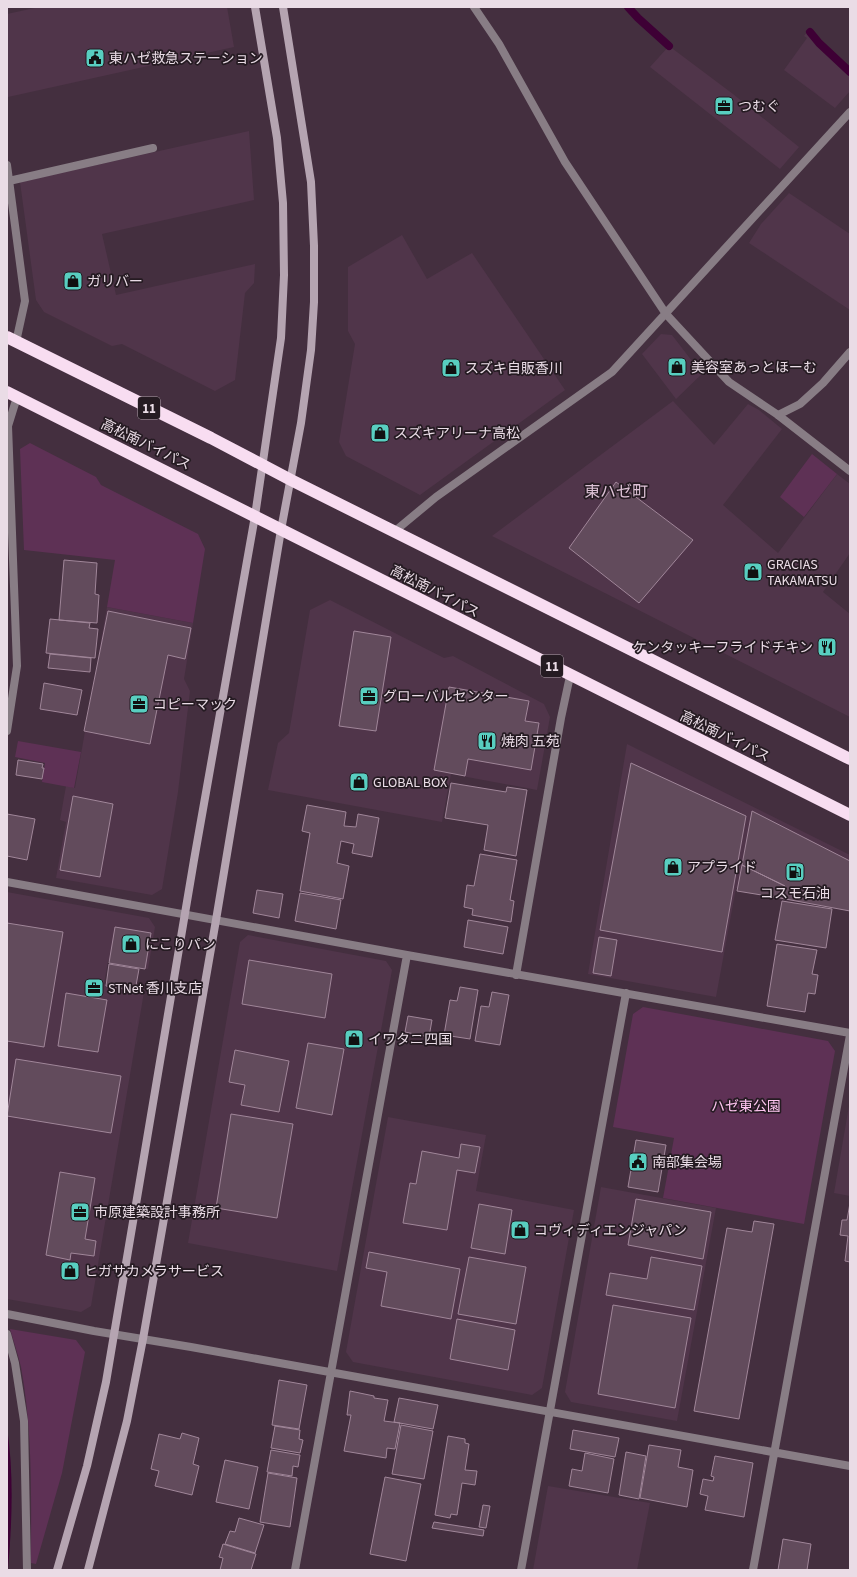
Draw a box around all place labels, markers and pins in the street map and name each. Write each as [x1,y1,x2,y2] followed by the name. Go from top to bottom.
[84,47,106,69] public building icon: 東ハゼ救急ステーション
[109,49,263,69] place label: 東ハゼ救急ステーション
[713,95,735,117] office icon: つむぐ
[738,97,780,117] place label: つむぐ
[62,270,84,292] shop icon: ガリバー
[87,272,143,292] place label: ガリバー
[666,356,688,378] shop icon: 美容室あっとほーむ
[440,357,462,379] shop icon: スズキ自販香川
[691,358,817,378] place label: 美容室あっとほーむ
[465,359,563,379] place label: スズキ自販香川
[369,422,391,444] shop icon: スズキアリーナ高松
[394,424,520,444] place label: スズキアリーナ高松
[767,555,838,591] place label: GRACIAS TAKAMATSU
[742,561,764,583] shop icon: GRACIAS TAKAMATSU
[816,636,838,658] restaurant icon: ケンタッキーフライドチキン
[633,638,813,658] place label: ケンタッキーフライドチキン
[358,685,380,707] office icon: グローバルセンター
[383,687,509,707] place label: グローバルセンター
[128,693,150,715] office icon: コピーマック
[153,695,237,715] place label: コピーマック
[476,730,498,752] restaurant icon: 焼肉 五苑
[501,732,560,752] place label: 焼肉 五苑
[348,771,370,793] shop icon: GLOBAL BOX
[373,773,447,793] place label: GLOBAL BOX
[662,856,684,878] shop icon: アプライド
[687,858,757,878] place label: アプライド
[784,861,806,883] fuel station icon: コスモ石油
[760,884,830,904] place label: コスモ石油
[120,933,142,955] shop icon: にこりパン
[145,935,215,955] place label: にこりパン
[83,977,105,999] office icon: STNet 香川支店
[108,979,202,999] place label: STNet 香川支店
[343,1028,365,1050] shop icon: イワタニ四国
[368,1030,452,1050] place label: イワタニ四国
[627,1151,649,1173] public building icon: 南部集会場
[652,1153,722,1173] place label: 南部集会場
[69,1201,91,1223] office icon: 市原建築設計事務所
[94,1203,220,1223] place label: 市原建築設計事務所
[509,1219,531,1241] shop icon: コヴィディエンジャパン
[534,1221,687,1241] place label: コヴィディエンジャパン
[59,1260,81,1282] shop icon: ヒガサカメラサービス
[84,1262,224,1282] place label: ヒガサカメラサービス

